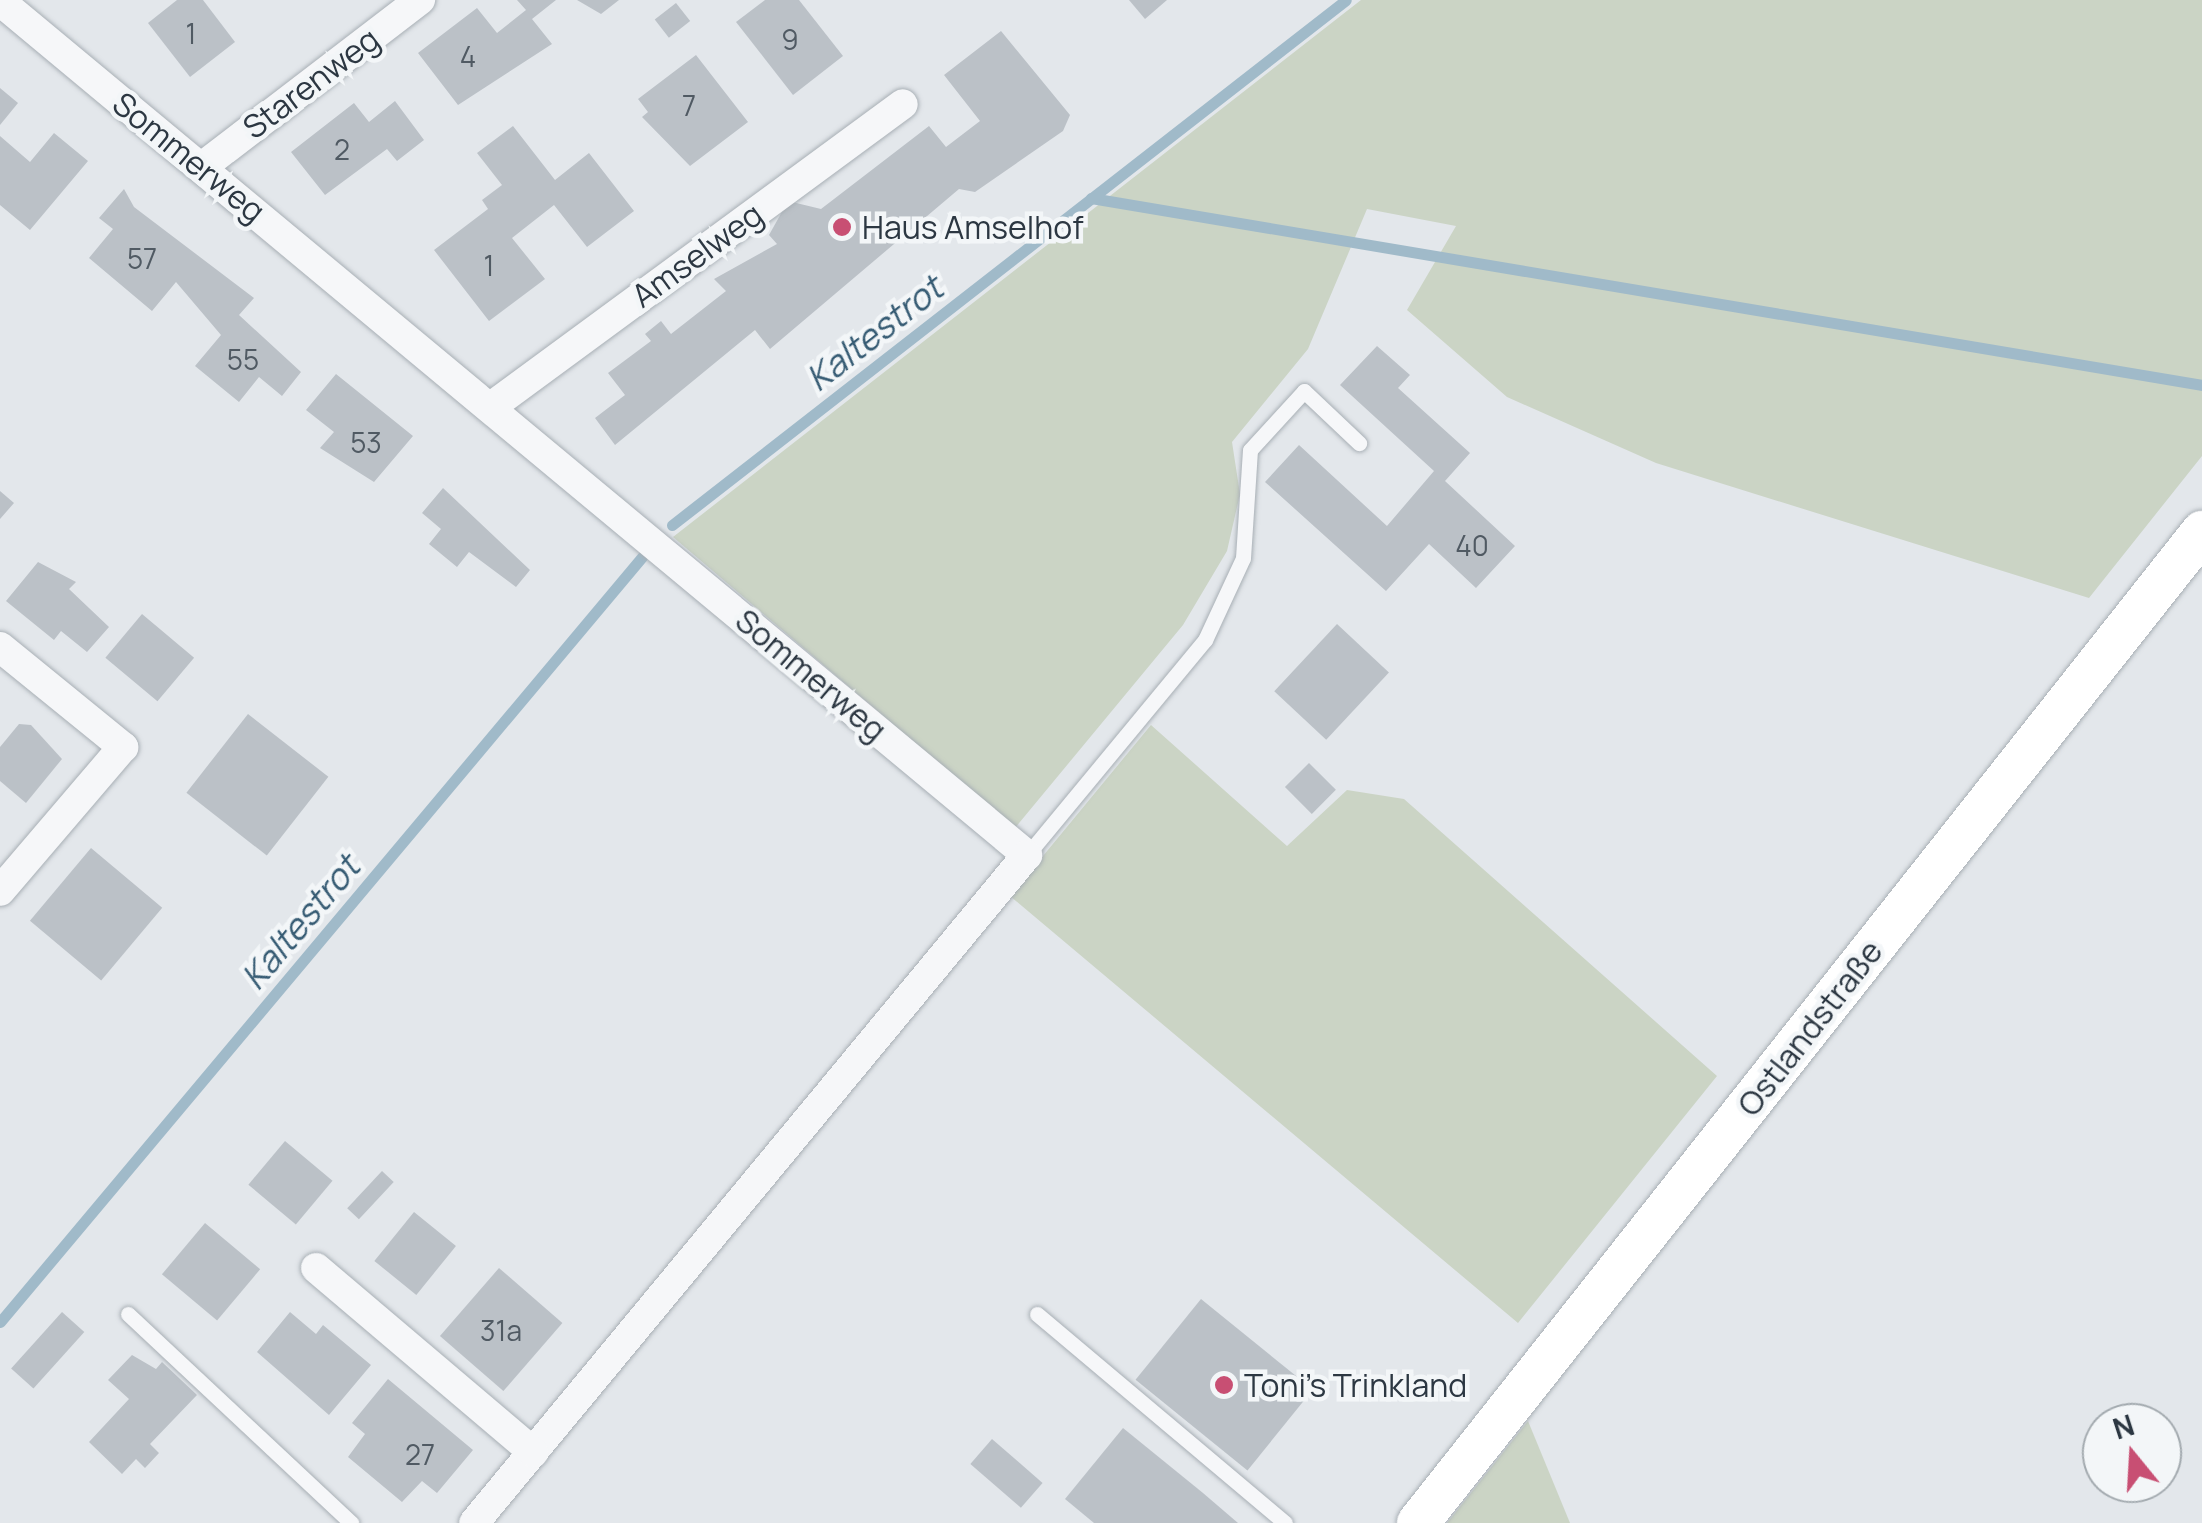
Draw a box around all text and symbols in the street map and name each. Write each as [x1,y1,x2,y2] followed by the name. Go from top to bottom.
[186,16,196,50] house number: 1
[235,19,387,147] street label: Starenweg
[781,22,799,56] house number: 9
[460,39,476,73] house number: 4
[105,84,273,230] street label: Sommerweg
[682,88,696,122] house number: 7
[334,132,350,166] house number: 2
[624,195,770,315] street label: Amselweg
[862,208,1084,246] place label: Haus Amselhof
[831,216,853,238] marker: Haus Amselhof
[127,241,157,275] house number: 57
[484,248,494,282] house number: 1
[797,267,951,399] water label: Kaltestrot
[227,342,259,376] house number: 55
[350,425,382,459] house number: 53
[1455,528,1489,562] house number: 40
[728,601,894,749] street label: Sommerweg
[232,847,368,997] water label: Kaltestrot
[1730,933,1890,1123] street label: Ostlandstraße
[480,1313,522,1347] house number: 31a
[1244,1366,1467,1404] place label: Toni's Trinkland
[1213,1374,1235,1396] marker: Toni's Trinkland
[2082,1403,2182,1503] north arrow
[2108,1405,2139,1448] text: N
[405,1437,435,1471] house number: 27

